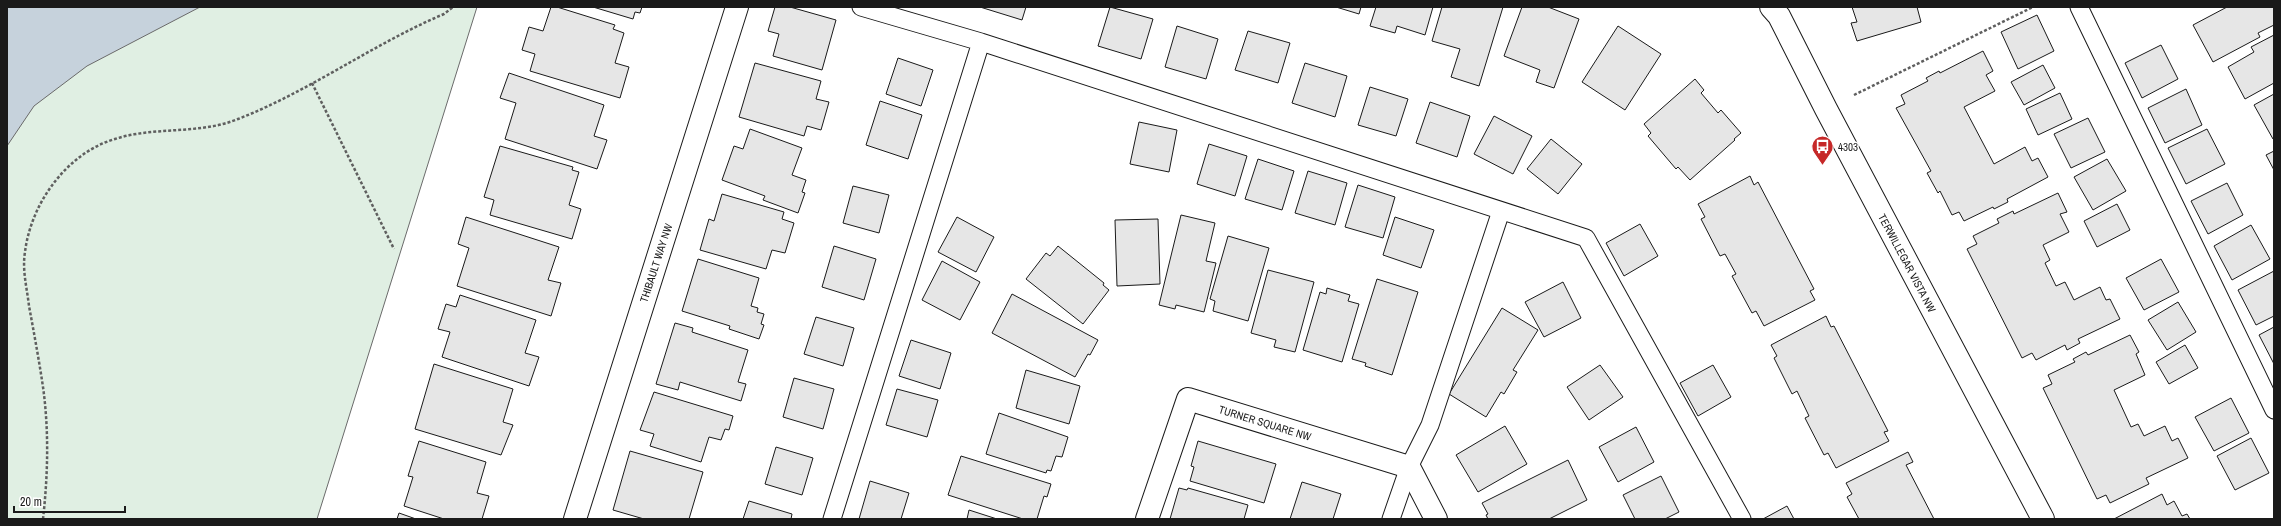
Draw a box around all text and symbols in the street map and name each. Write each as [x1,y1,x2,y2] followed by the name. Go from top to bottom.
[1809,134,1835,167] bus stop icon: 4303
[1838,140,1858,154] place label: 4303
[1875,211,1939,315] street label: TERWILLEGAR VISTA NW
[637,221,676,304] street label: THIBAULT WAY NW
[1217,402,1313,444] street label: TURNER SQUARE NW
[14,488,125,514] scale bar
[20,494,42,510] text: 20 m

